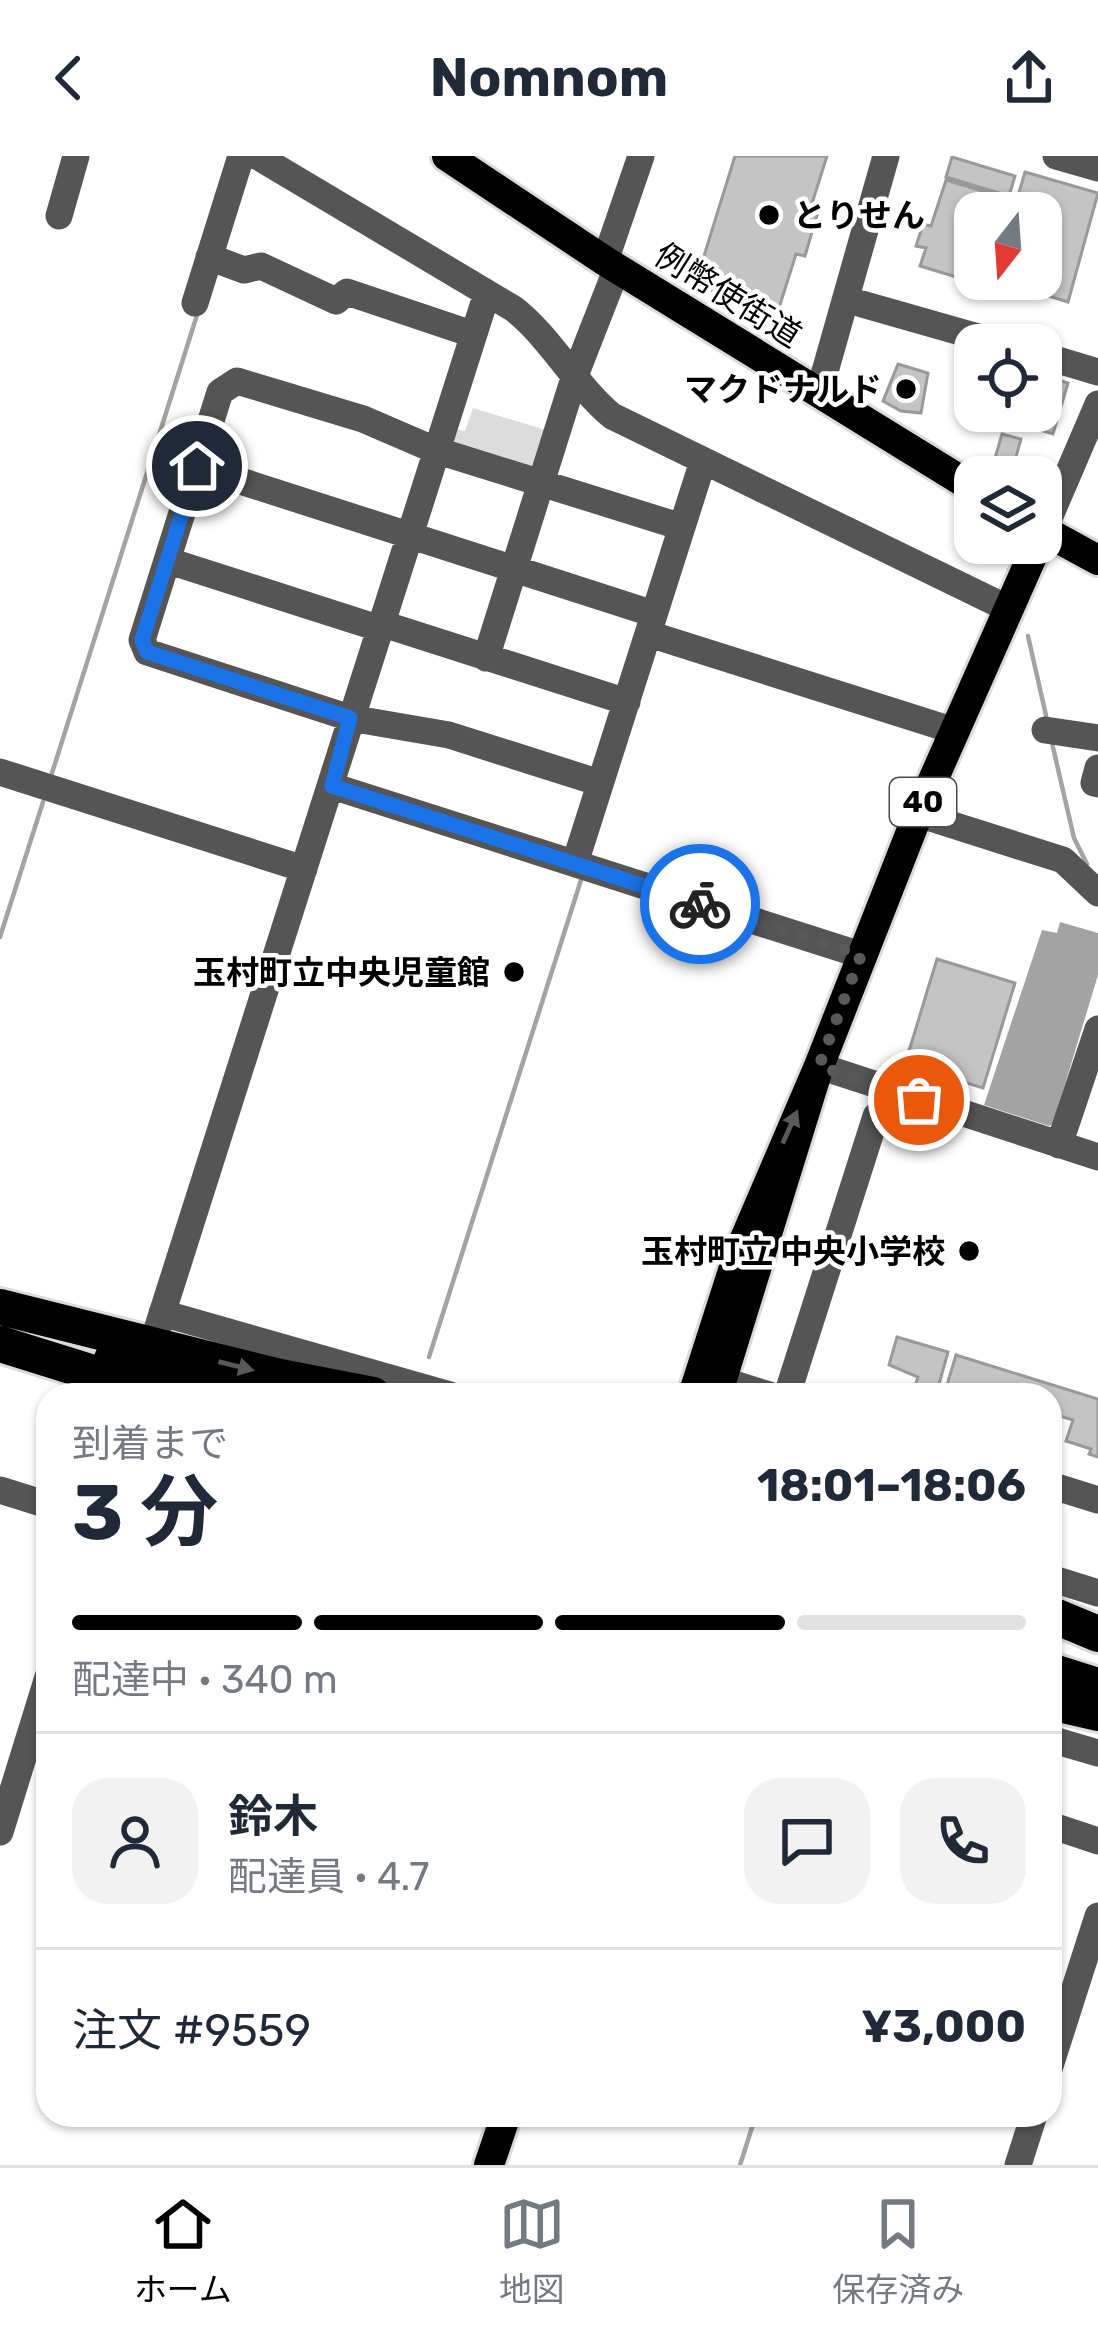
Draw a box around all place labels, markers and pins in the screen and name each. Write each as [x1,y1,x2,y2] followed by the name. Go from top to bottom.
[793,196,925,235] place label: とりせん
[756,202,782,228] marker: とりせん
[684,370,882,409] place label: マクドナルド
[893,376,919,402] marker: マクドナルド
[146,415,248,517] pin
[193,953,490,992] place label: 玉村町立中央児童館
[501,959,527,985] marker: 玉村町立中央児童館
[868,1049,970,1151] pin
[641,1232,945,1271] place label: 玉村町立 中央小学校
[956,1238,982,1264] marker: 玉村町立 中央小学校

